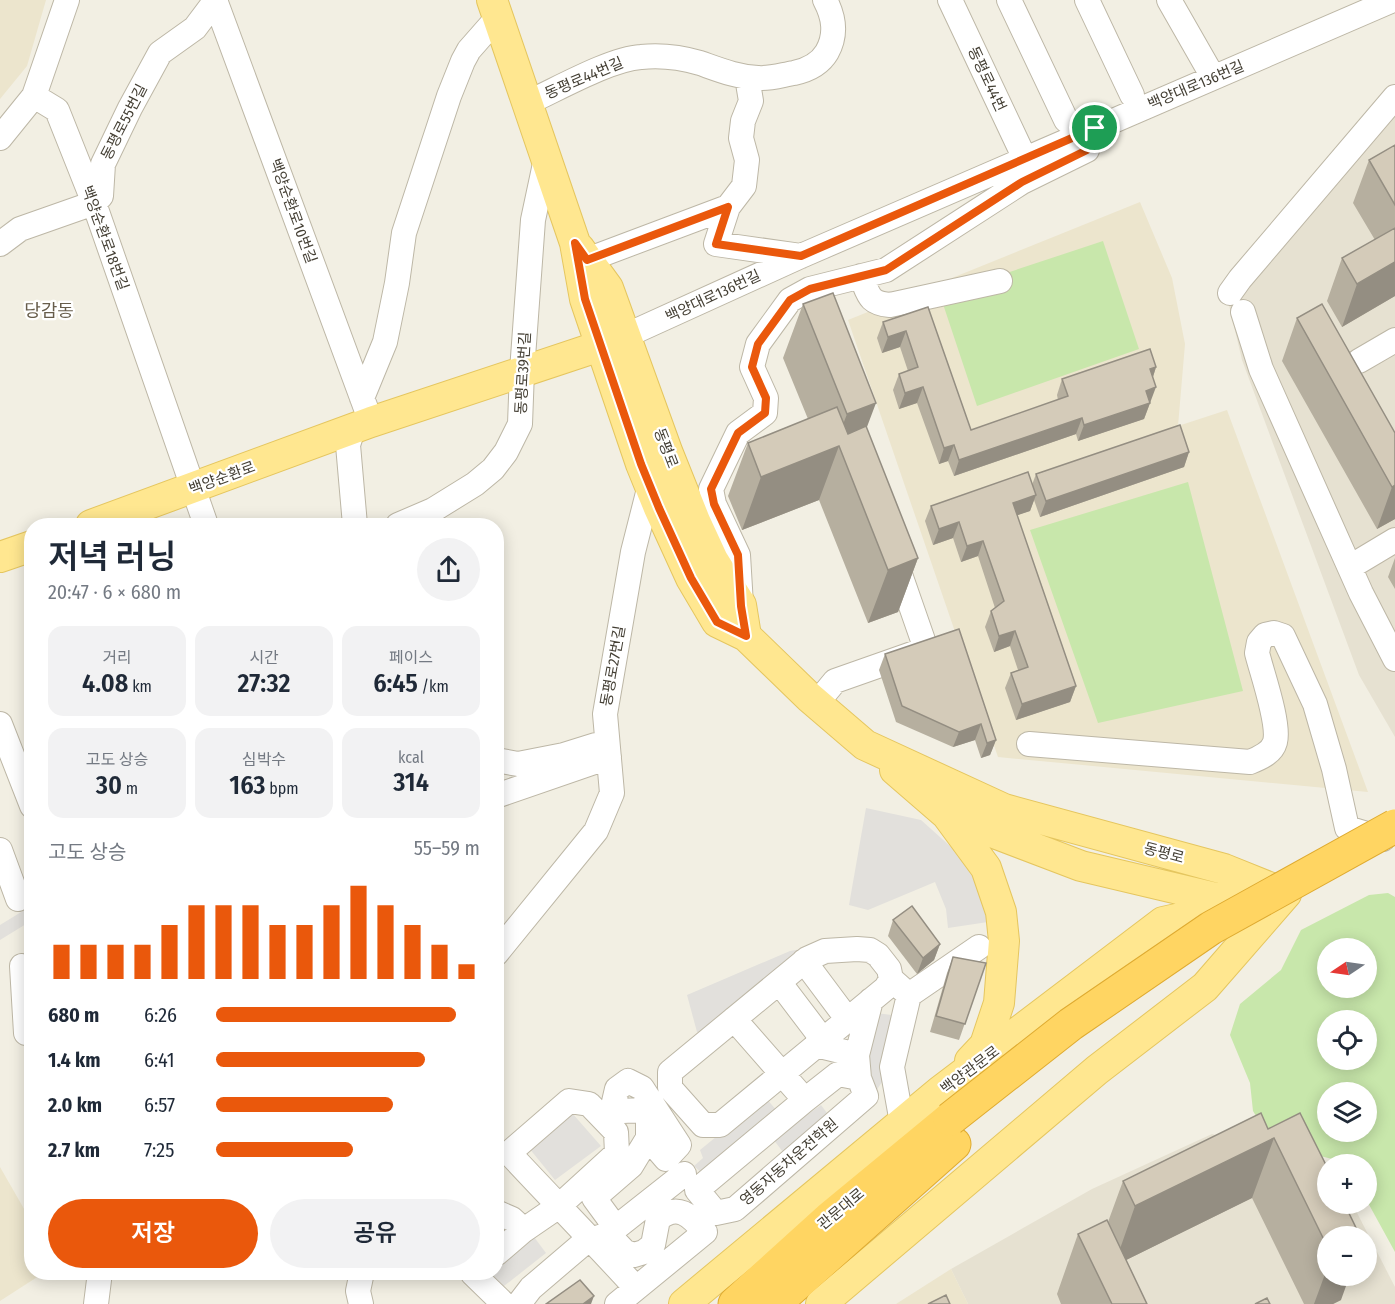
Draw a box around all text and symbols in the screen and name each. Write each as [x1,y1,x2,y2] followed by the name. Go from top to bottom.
[964,44,1010,114] street label: 동평로44번
[542,53,626,103] street label: 동평로44번길
[1145,57,1247,113] street label: 백양대로136번길
[97,81,151,163] street label: 동평로55번길
[1069,102,1120,153] pin
[1078,111,1111,144] icon: arrive
[266,156,320,266] street label: 백양순환로10번길
[78,183,132,293] street label: 백양순환로18번길
[663,266,763,326] street label: 백양대로136번길
[24,300,74,322] district label: 당감동
[512,331,534,415] street label: 동평로39번길
[650,425,682,471] street label: 동평로
[186,458,258,498] street label: 백양순환로
[48,537,177,577] text: 저녁 러닝
[417,538,480,601] button: share
[48,580,181,604] text: 20:47 · 6 × 680 m
[597,624,629,708] street label: 동평로27번길
[102,648,132,667] text: 거리
[249,648,279,667] text: 시간
[389,648,433,667] text: 페이스
[82,668,128,699] text: 4.08
[238,668,290,699] text: 27:32
[373,668,418,699] text: 6:45
[128,677,152,696] text: km
[418,677,449,696] text: /km
[398,748,424,767] text: kcal
[86,750,148,769] text: 고도 상승
[242,750,286,769] text: 심박수
[393,767,429,798] text: 314
[96,770,122,801] text: 30
[229,770,266,801] text: 163
[122,779,138,798] text: m
[266,779,299,798] text: bpm
[414,836,480,860] text: 55–59 m
[1142,839,1186,867] street label: 동평로
[48,840,126,864] text: 고도 상승
[1317,938,1377,998] north arrow
[1317,938,1377,1286] map controls
[48,1003,99,1027] text: 680 m
[144,1003,177,1027] text: 6:26
[1317,1010,1377,1070] button: locate
[937,1042,1003,1098] street label: 백양관문로
[48,1048,100,1072] text: 1.4 km
[144,1048,174,1072] text: 6:41
[1317,1082,1377,1142] button: layers
[48,1093,102,1117] text: 2.0 km
[144,1093,175,1117] text: 6:57
[736,1114,842,1210] street label: 영동자동차운전학원
[48,1138,100,1162] text: 2.7 km
[144,1138,174,1162] text: 7:25
[1317,1154,1377,1214] button: +
[814,1184,868,1234] street label: 관문대로
[48,1199,258,1268] button: 저장
[270,1199,480,1268] button: 공유
[1317,1226,1377,1286] button: −

